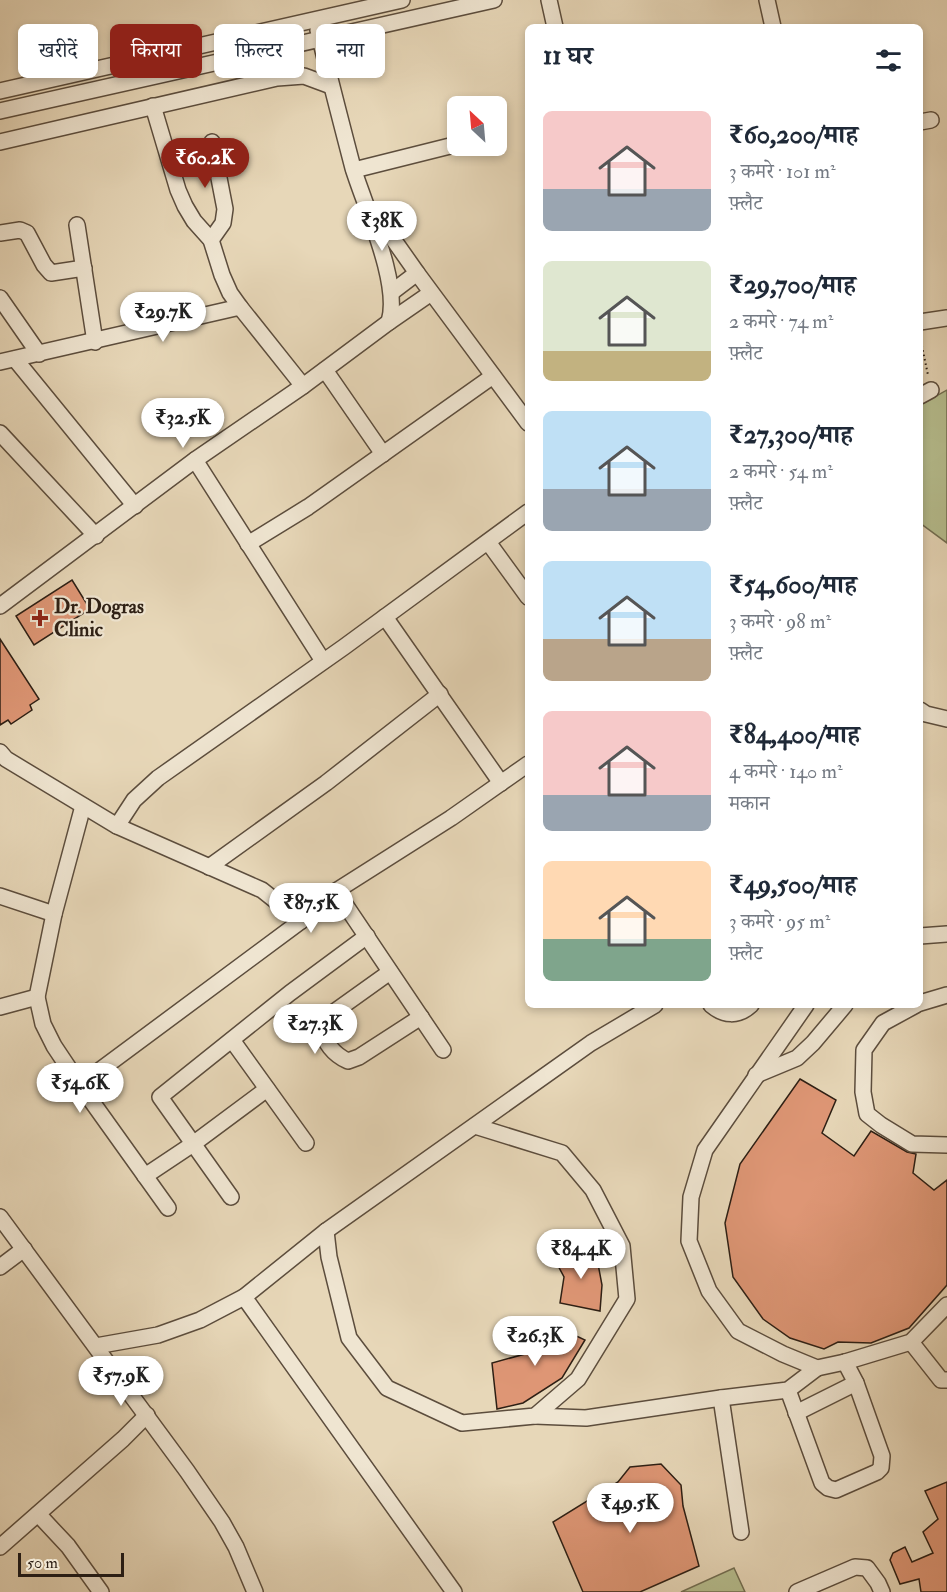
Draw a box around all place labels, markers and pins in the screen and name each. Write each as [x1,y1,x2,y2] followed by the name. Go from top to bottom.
[156,138,254,189] pin: ₹60.2K
[346,201,418,252] pin: ₹38K
[114,292,212,343] pin: ₹29.7K
[134,398,232,449] pin: ₹32.5K
[54,594,144,642] place label: Dr. Dogras Clinic
[31,609,49,627] marker: Dr. Dogras Clinic
[262,883,360,934] pin: ₹87.5K
[266,1004,364,1055] pin: ₹27.3K
[31,1063,129,1114] pin: ₹54.6K
[532,1229,630,1280] pin: ₹84.4K
[486,1316,584,1367] pin: ₹26.3K
[72,1356,170,1407] pin: ₹57.9K
[581,1483,679,1534] pin: ₹49.5K

